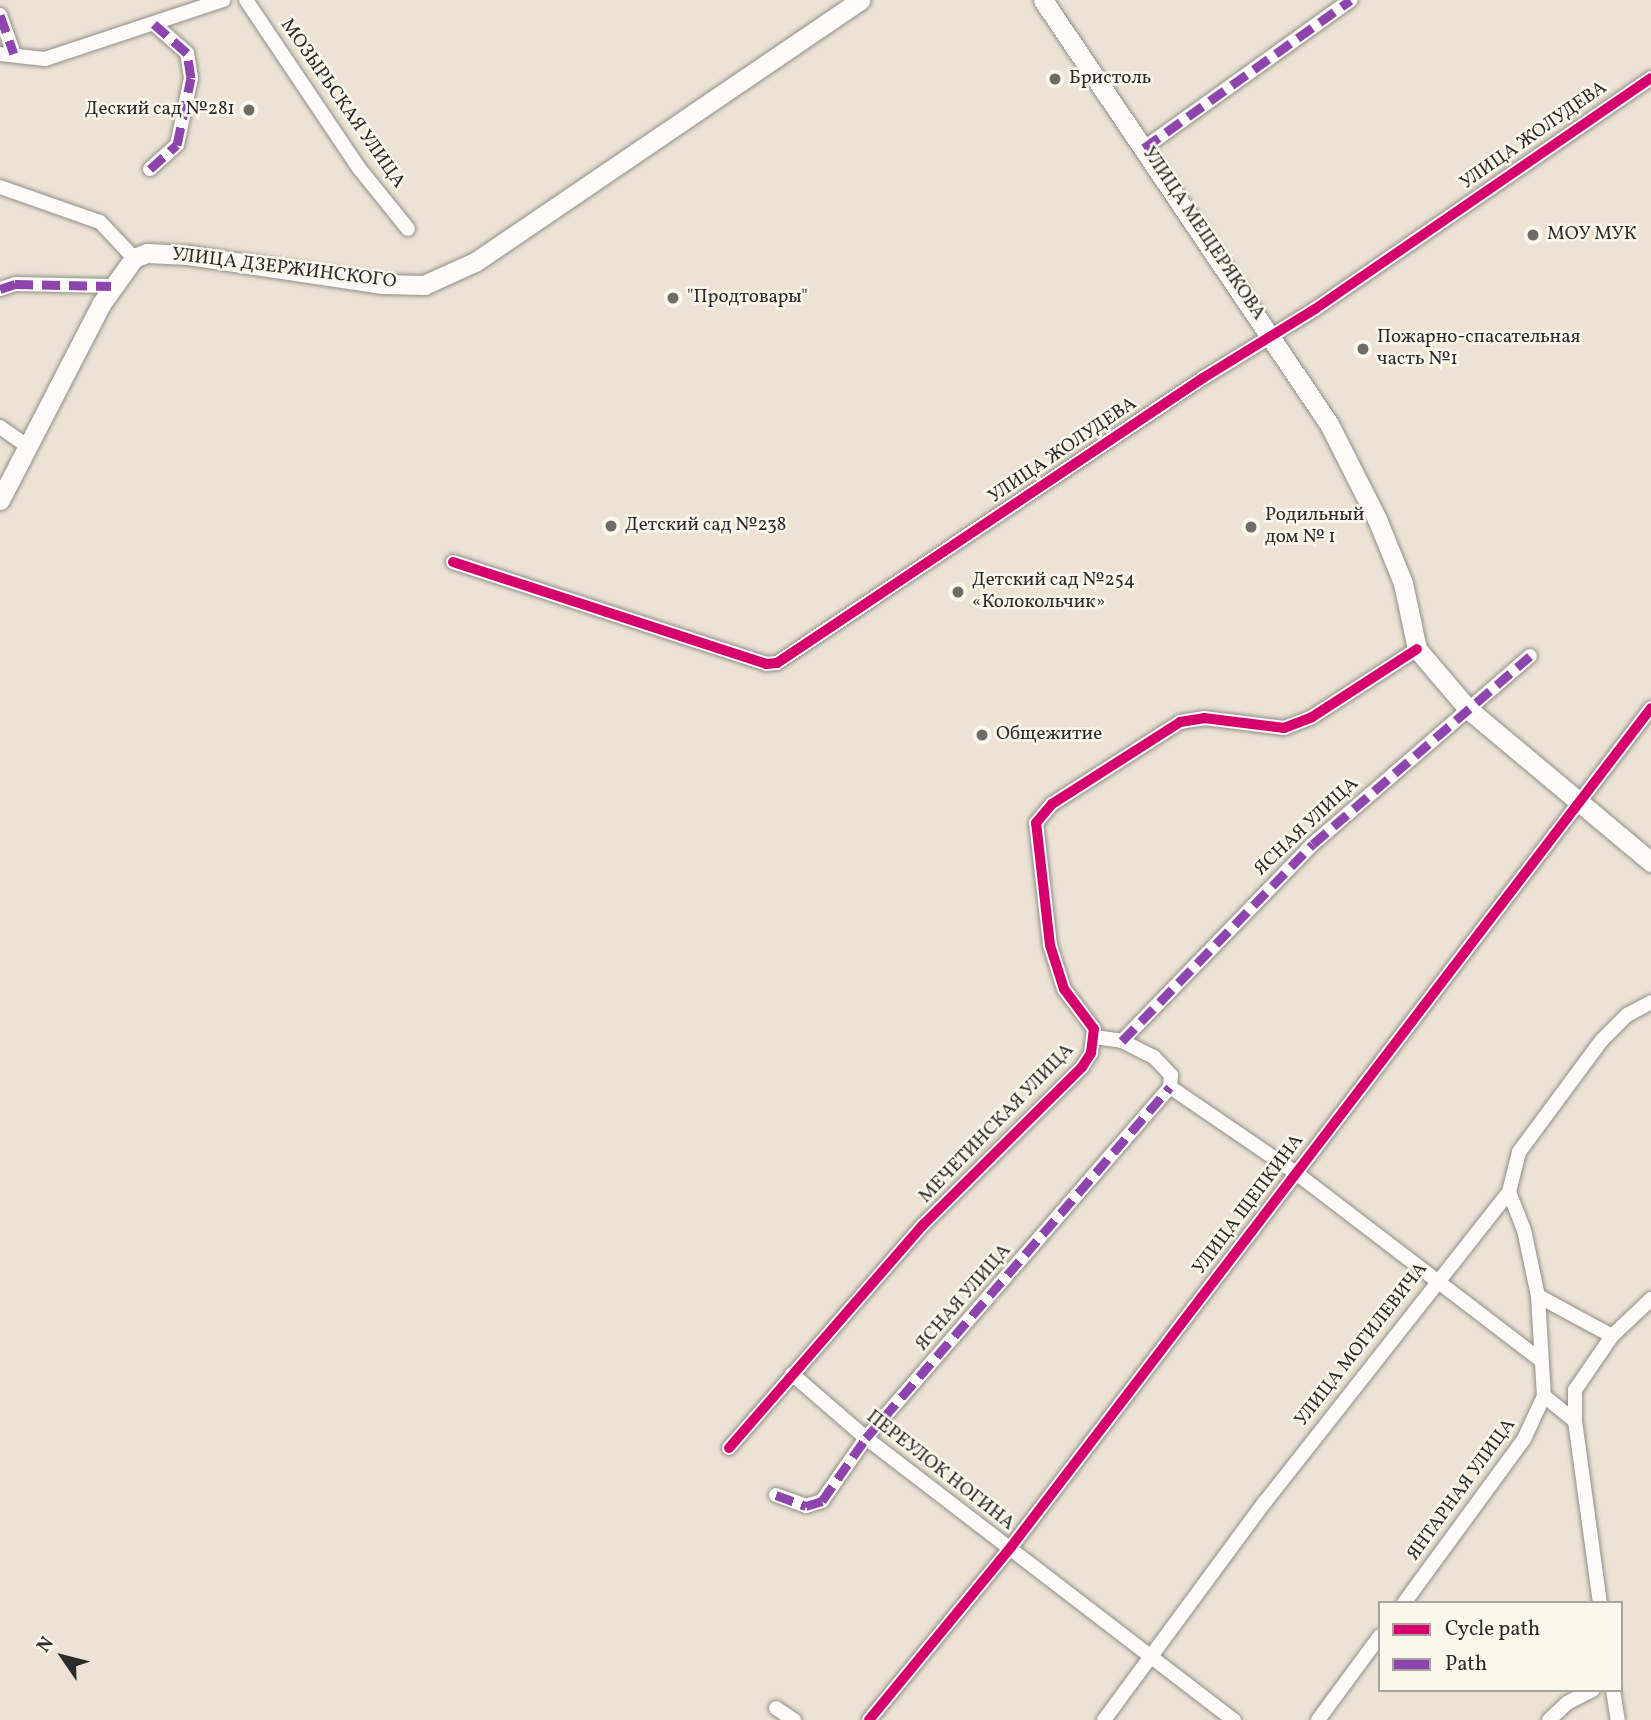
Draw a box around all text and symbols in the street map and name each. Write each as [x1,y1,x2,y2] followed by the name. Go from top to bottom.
[275,15,409,193] street label: МОЗЫРЬСКАЯ УЛИЦА
[1069,68,1151,90] place label: Бристоль
[1047,71,1063,87] marker: Бристоль
[1456,77,1612,195] street label: УЛИЦА ЖОЛУДЕВА
[85,99,235,121] place label: Деский сад №281
[241,102,257,118] marker: Деский сад №281
[1136,143,1270,325] street label: УЛИЦА МЕЩЕРЯКОВА
[1547,224,1637,246] place label: МОУ МУК
[1525,227,1541,243] marker: МОУ МУК
[170,244,398,294] street label: УЛИЦА ДЗЕРЖИНСКОГО
[687,287,808,309] place label: "Продтовары"
[665,290,681,306] marker: "Продтовары"
[1377,327,1581,371] place label: Пожарно-спасательная часть №1
[1355,341,1371,357] marker: Пожарно-спасательная часть №1
[985,393,1141,509] street label: УЛИЦА ЖОЛУДЕВА
[1265,505,1364,549] place label: Родильный дом № 1
[625,515,786,537] place label: Детский сад №238
[603,518,619,534] marker: Детский сад №238
[1243,519,1259,535] marker: Родильный дом № 1
[972,570,1135,614] place label: Детский сад №254 «Колокольчик»
[950,584,966,600] marker: Детский сад №254 «Колокольчик»
[996,724,1102,746] place label: Общежитие
[974,727,990,743] marker: Общежитие
[1250,773,1364,881] street label: ЯСНАЯ УЛИЦА
[915,1039,1079,1209] street label: МЕЧЕТИНСКАЯ УЛИЦА
[1189,1130,1309,1280] street label: УЛИЦА ЩЕПКИНА
[911,1240,1017,1356] street label: ЯСНАЯ УЛИЦА
[1291,1258,1433,1432] street label: УЛИЦА МОГИЛЕВИЧА
[861,1406,1019,1536] street label: ПЕРЕУЛОК НОГИНА
[1403,1415,1521,1565] street label: ЯНТАРНАЯ УЛИЦА
[1378,1601,1623,1692] legend
[1445,1615,1540,1644] text: Cycle path
[28,1622,98,1692] north arrow
[31,1632,60,1658] text: N
[1445,1650,1487,1679] text: Path

